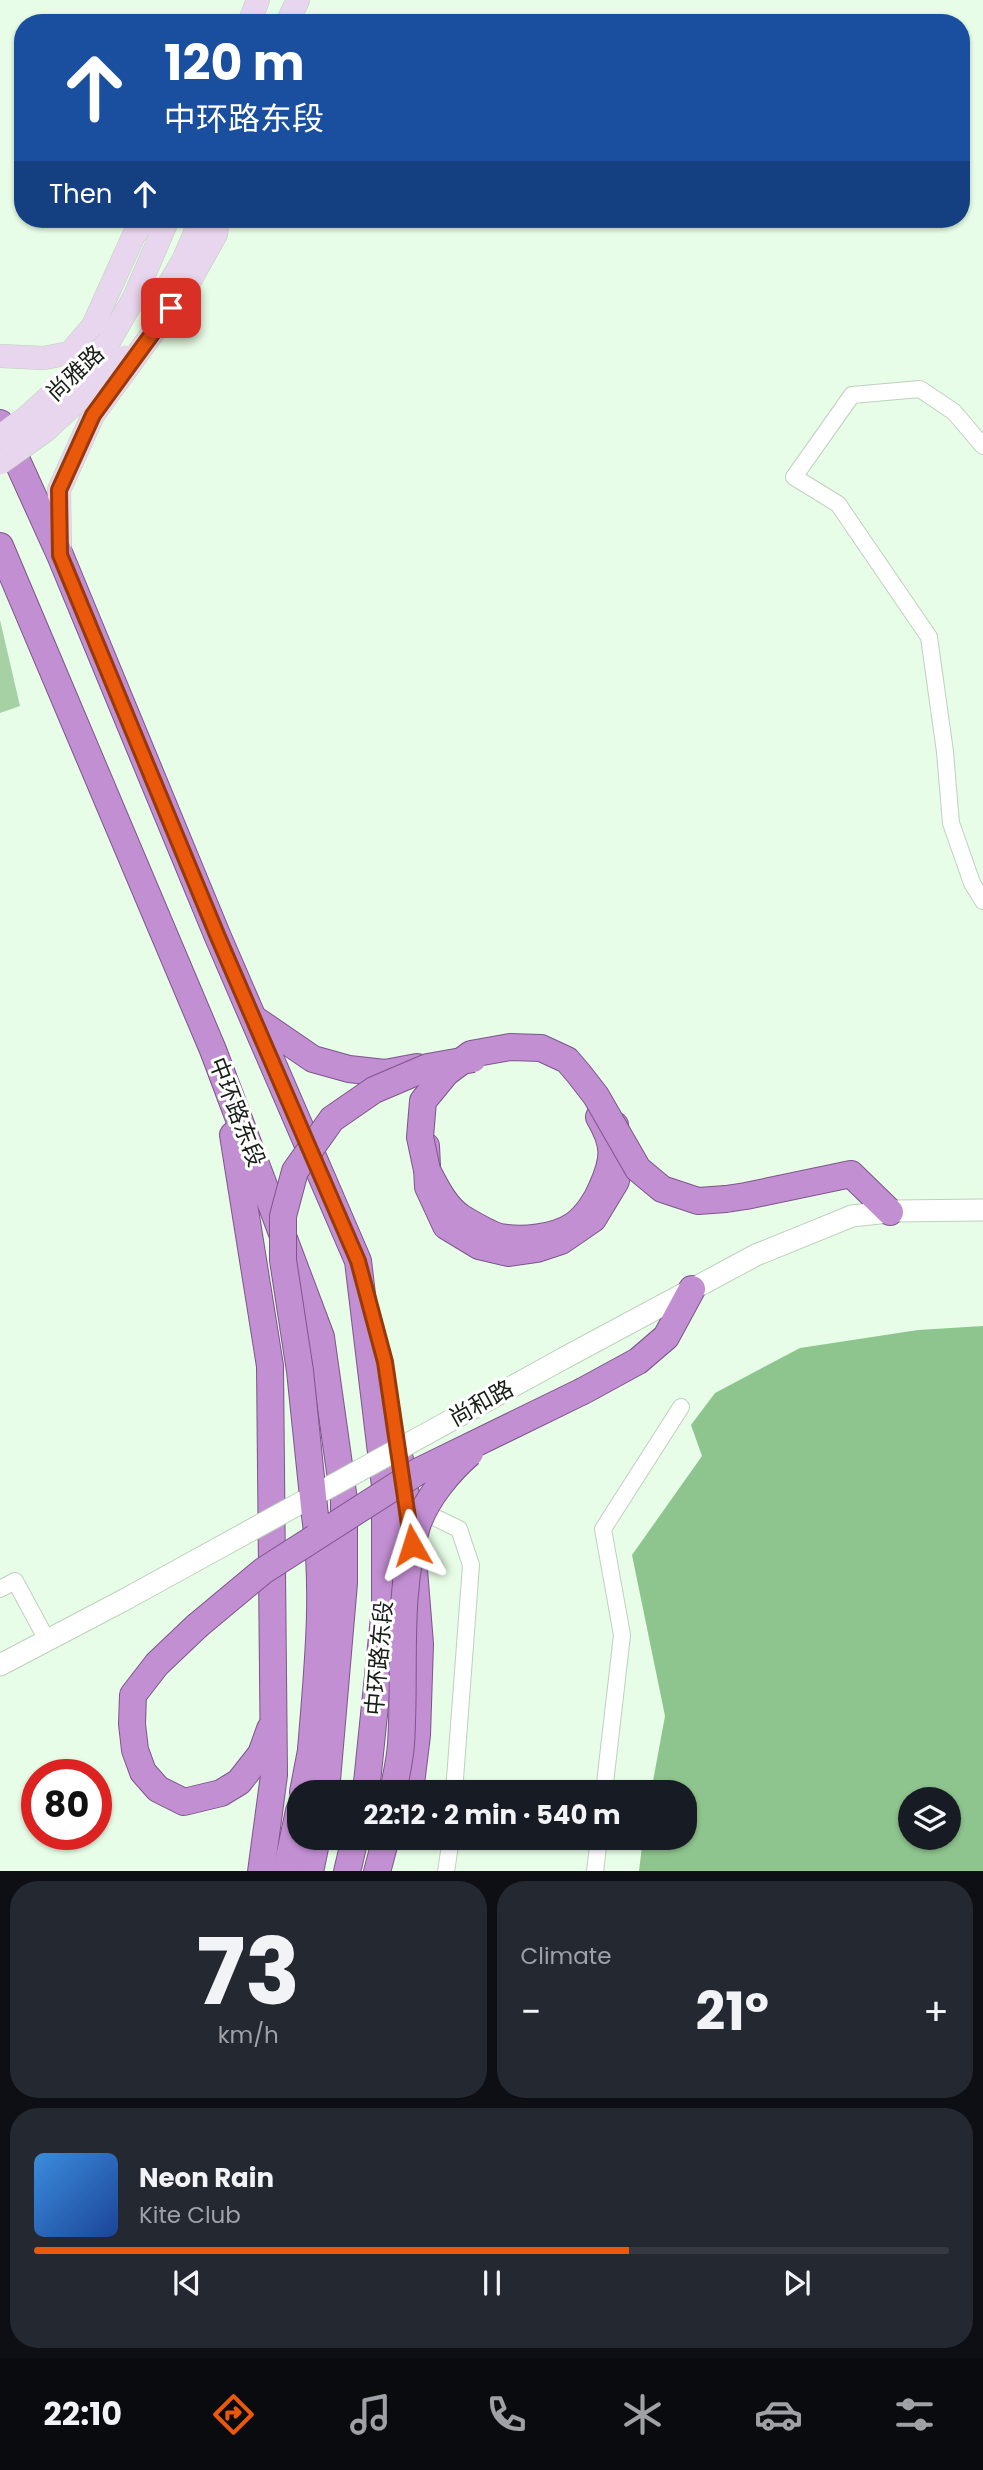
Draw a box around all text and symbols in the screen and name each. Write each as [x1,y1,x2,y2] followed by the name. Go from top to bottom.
[164,29,305,97] text: 120 m
[49,42,140,133] icon: ahead
[164,96,324,141] text: 中环路东段
[126,175,164,213] icon: ahead
[49,176,112,212] text: Then
[141,278,201,338] pin
[152,289,190,327] icon: arrive
[39,338,111,408] street label: 尚雅路
[201,1053,273,1171] street label: 中环路东段
[443,1372,519,1434] street label: 尚和路
[375,1508,449,1582] position arrow
[358,1599,400,1717] street label: 中环路东段
[21,1759,112,1850] speed limit sign: 80
[898,1787,961,1850] map controls
[898,1787,961,1850] button: layers
[364,1797,620,1833] text: 22:12 · 2 min · 540 m
[196,1908,300,2036] text: 73
[521,1940,611,1972] text: Climate
[696,1975,769,2048] text: 21°
[521,1985,541,2038] text: −
[923,1985,949,2038] text: +
[218,2019,279,2051] text: km/h
[139,2160,274,2196] text: Neon Rain
[139,2199,241,2231] text: Kite Club
[168,2264,206,2302] icon: previous
[473,2264,511,2302] icon: pause
[778,2264,816,2302] icon: next
[209,2390,258,2439] icon: directions
[346,2390,395,2439] icon: music
[482,2390,531,2439] icon: phone
[618,2390,667,2439] icon: climate
[754,2390,803,2439] icon: car
[890,2390,939,2439] icon: filters
[44,2391,122,2436] text: 22:10

